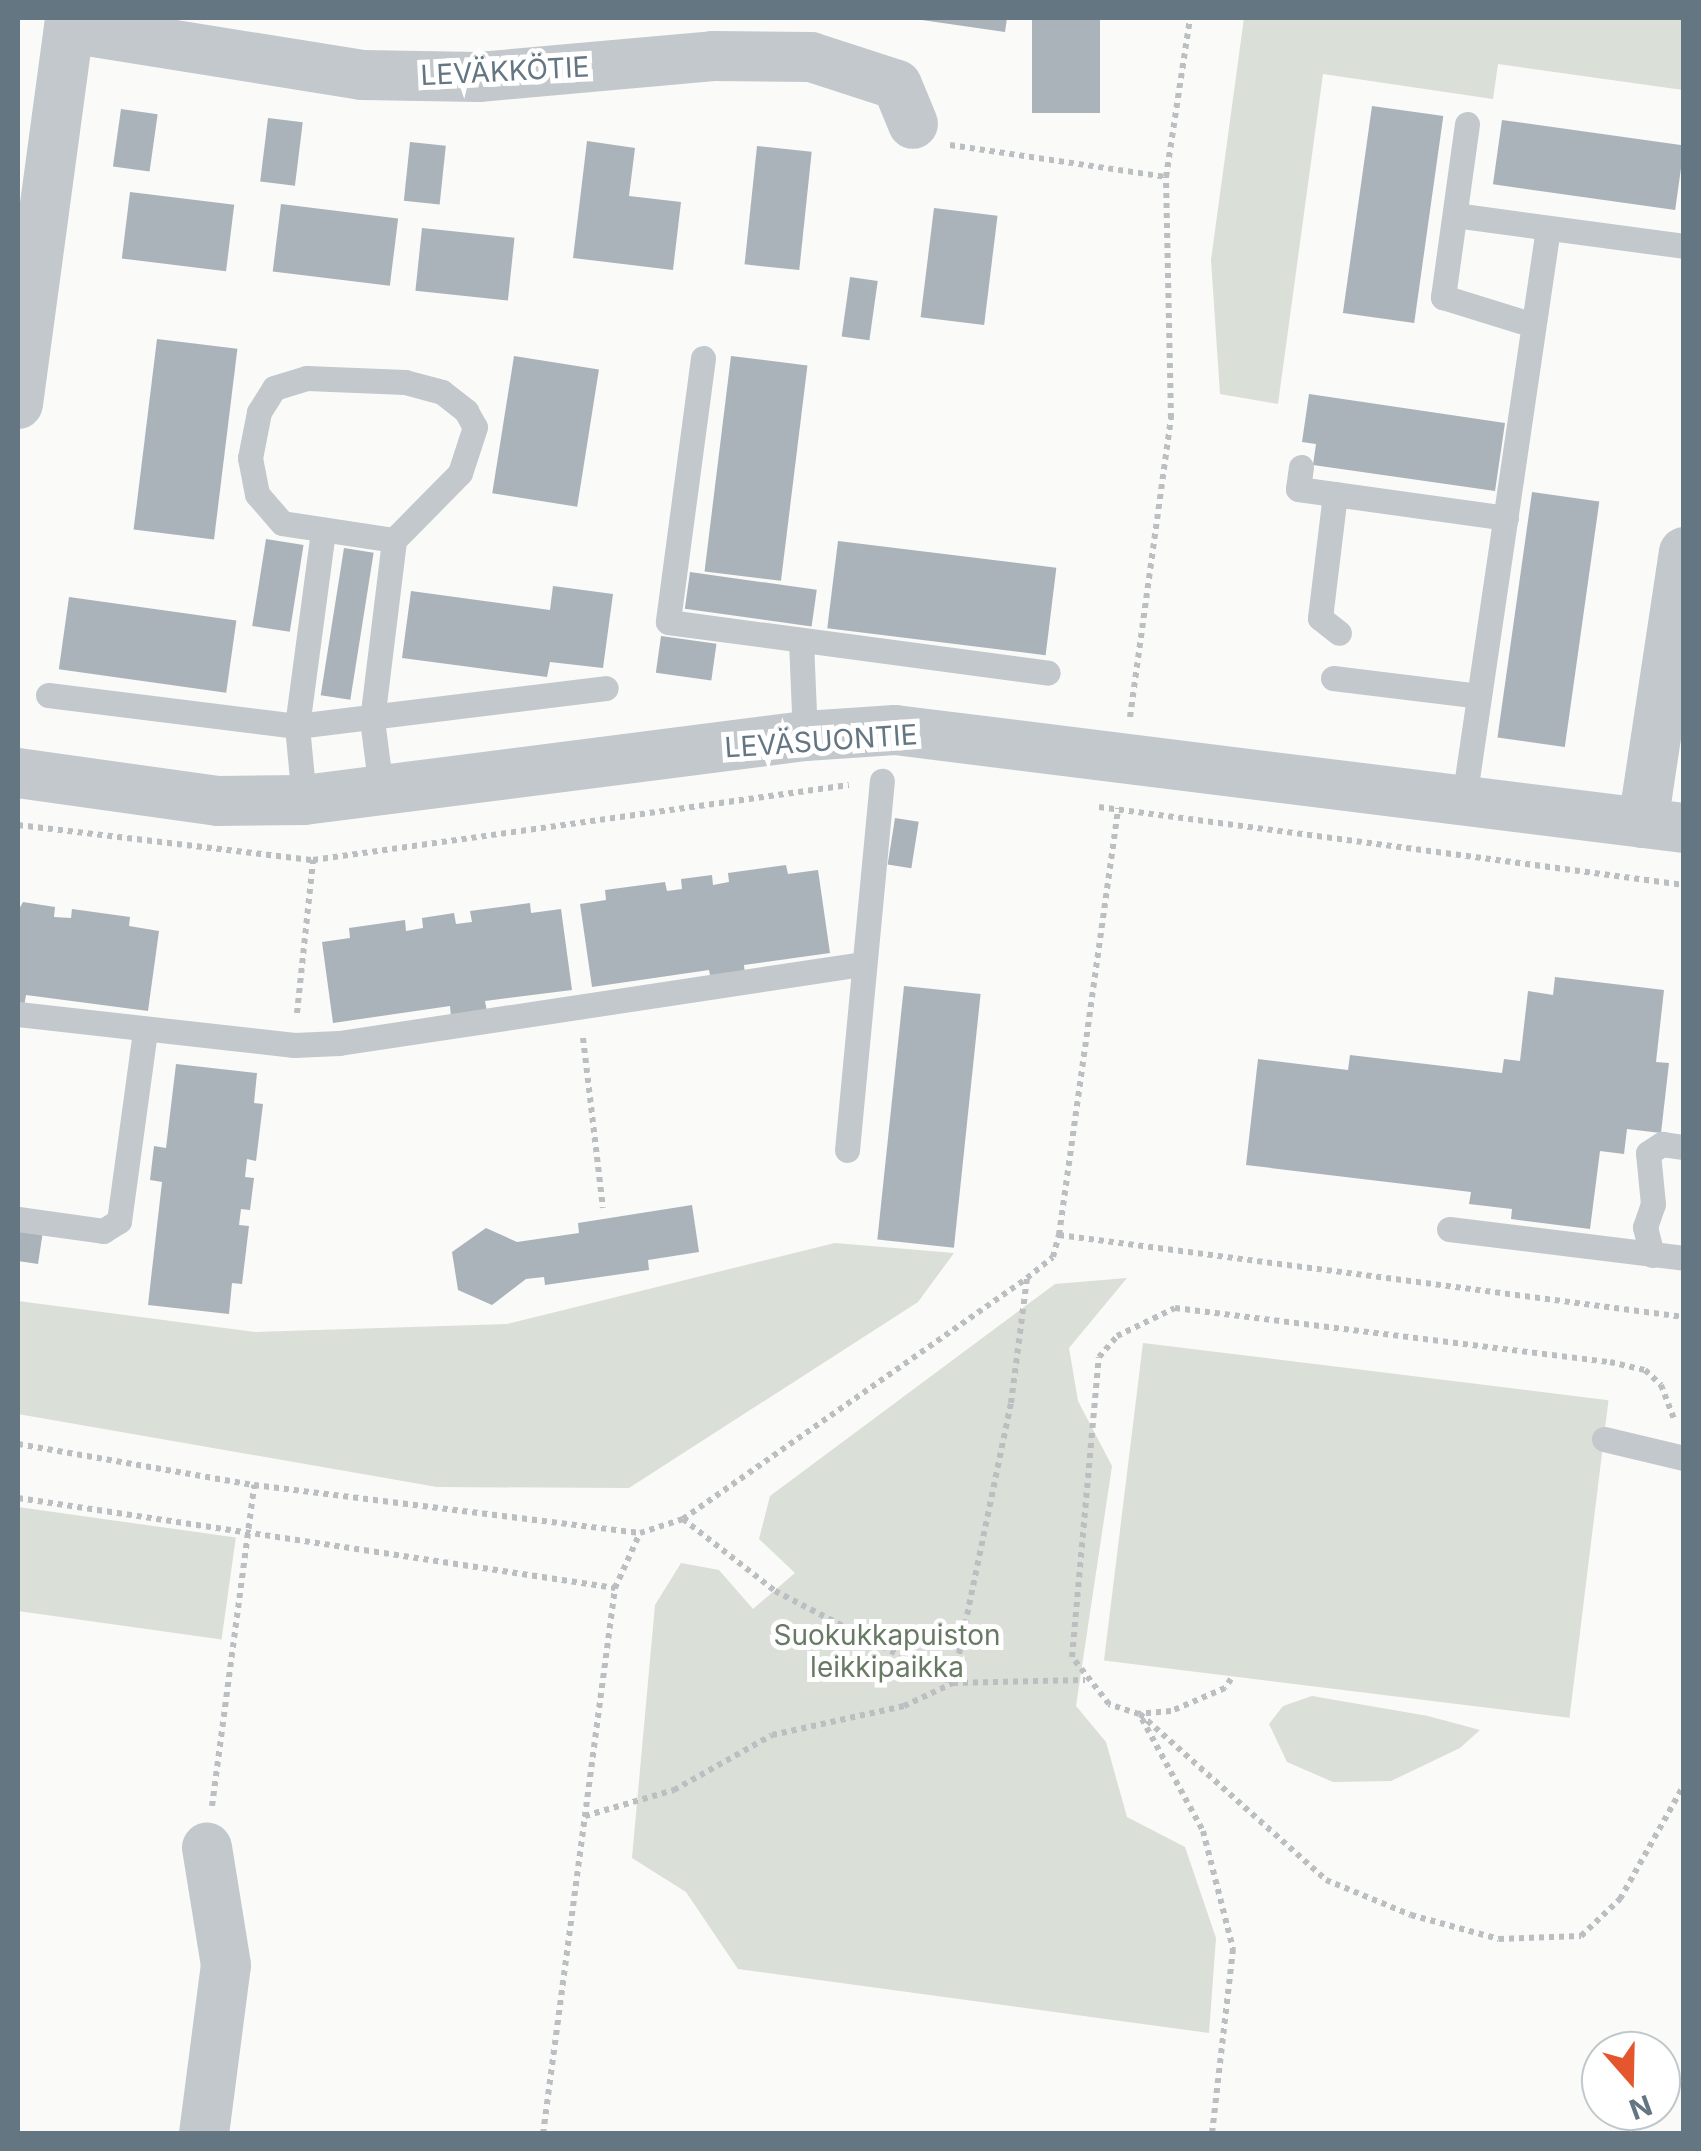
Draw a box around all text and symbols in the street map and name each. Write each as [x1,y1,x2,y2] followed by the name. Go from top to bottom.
[420,50,590,92] street label: LEVÄKKÖTIE
[724,718,918,764] street label: LEVÄSUONTIE
[773,1618,1001,1684] park label: Suokukkapuiston leikkipaikka
[1581,2031,1681,2131] north arrow
[1625,2088,1656,2127] text: N

